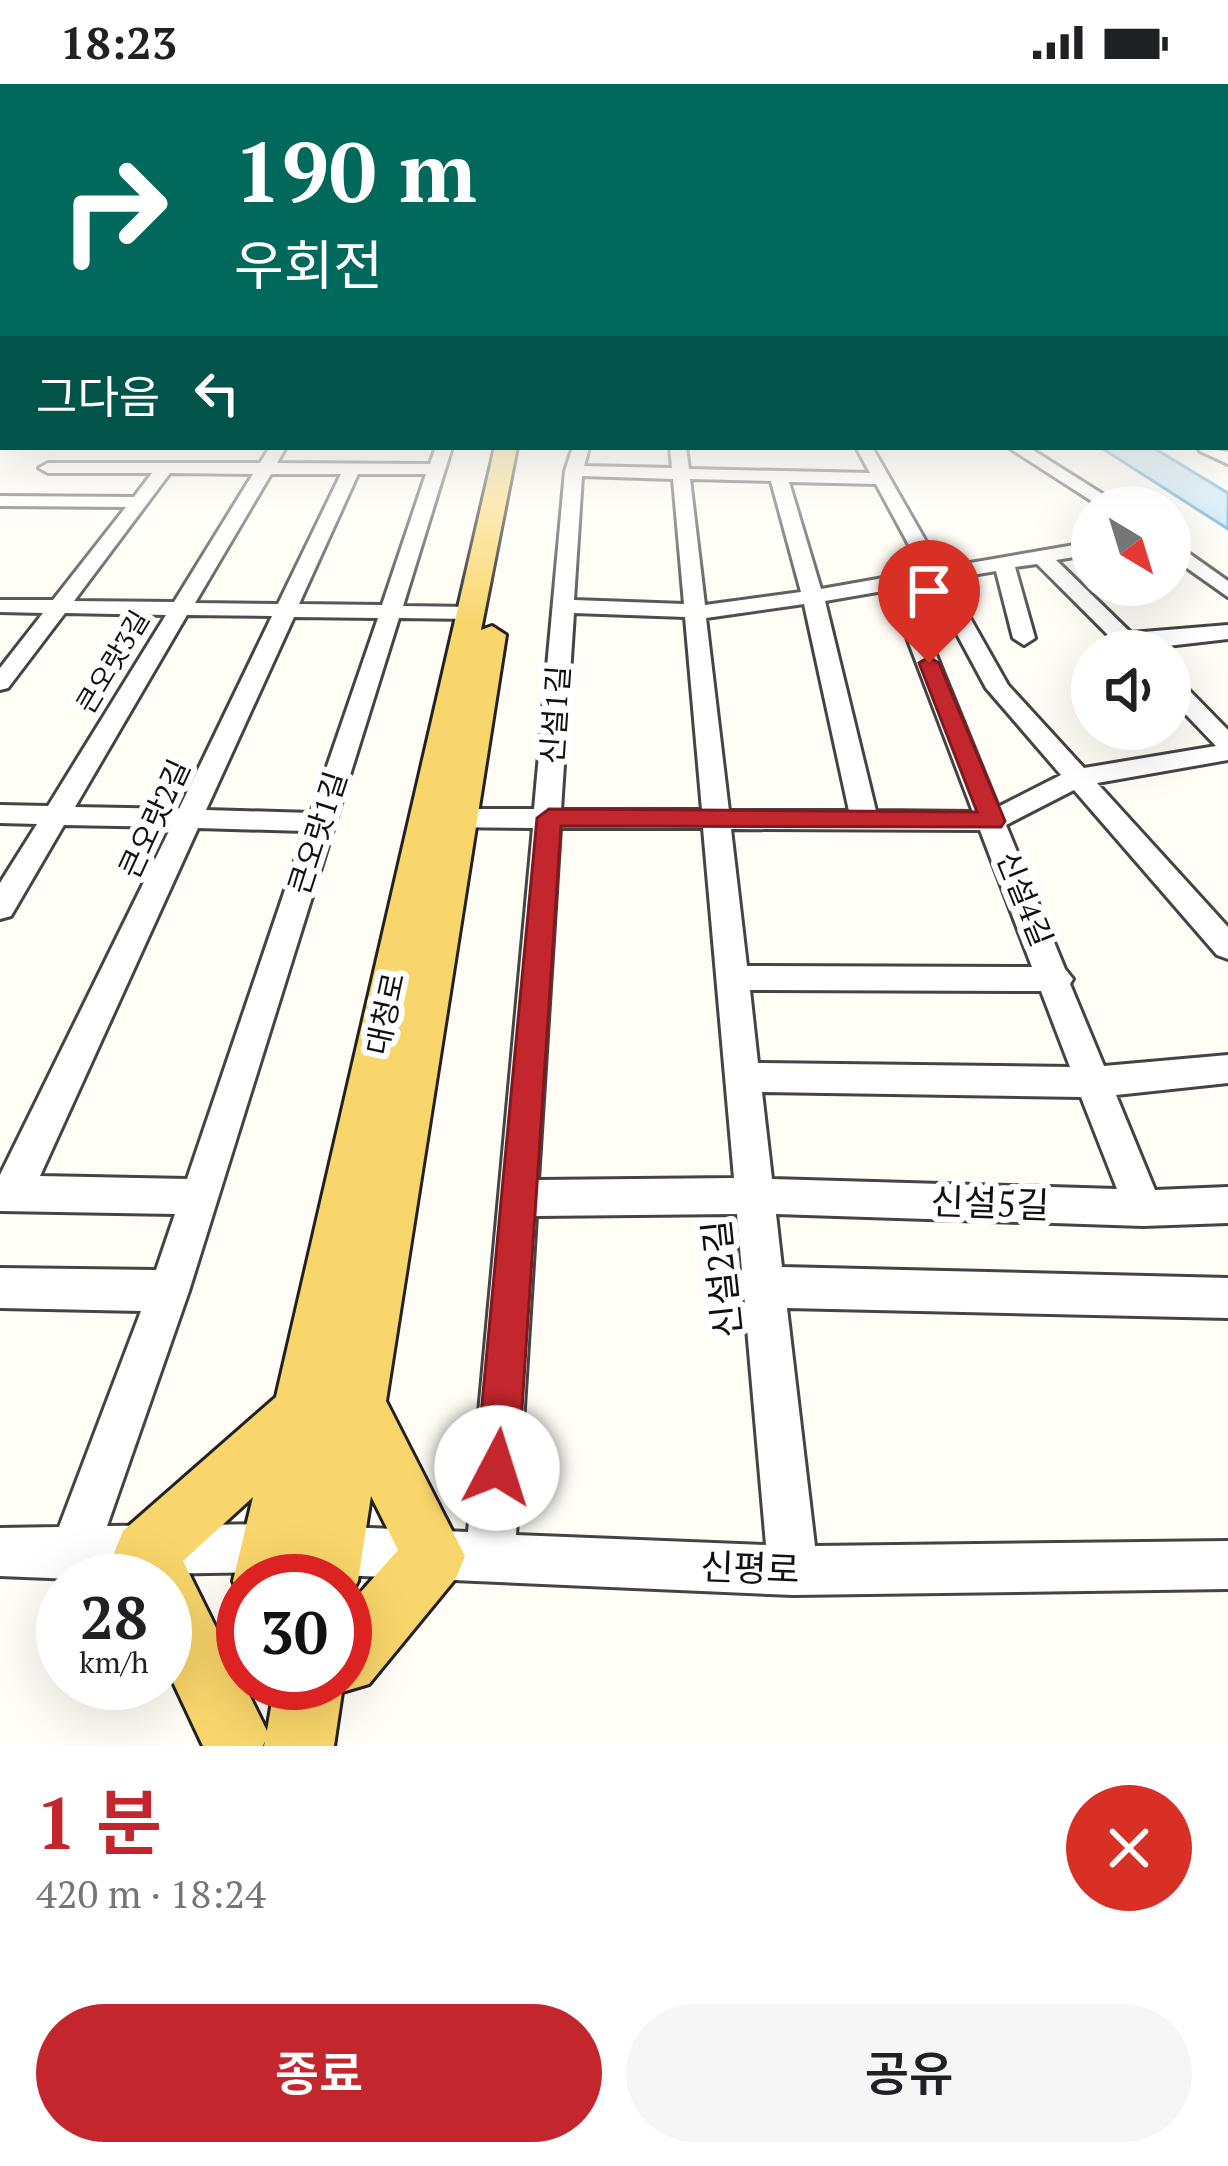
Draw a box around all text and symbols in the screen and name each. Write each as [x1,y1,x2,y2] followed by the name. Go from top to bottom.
[60,12,177,72] text: 18:23
[234,115,477,226] text: 190 m
[36,132,192,288] icon: right
[234,229,383,300] text: 우회전
[184,360,250,426] icon: left
[36,366,160,426] text: 그다음
[1071,486,1191,606] north arrow
[1071,486,1191,750] map controls
[878,540,980,663] pin
[896,558,962,624] icon: arrive
[67,603,157,720] street label: 큰오랏3길
[1071,630,1191,750] button: sound
[532,664,578,766] street label: 신설1길
[109,753,199,884] street label: 큰오랏2길
[278,766,356,899] street label: 큰오랏1길
[988,845,1062,952] street label: 신설4길
[357,969,413,1058] street label: 대청로
[930,1177,1050,1228] street label: 신설5길
[692,1218,751,1340] street label: 신설2길
[434,1405,560,1531] position arrow
[700,1542,800,1593] street label: 신평로
[216,1554,372,1710] speed limit sign: 30
[80,1577,148,1656] text: 28
[79,1642,149,1682] text: km/h
[36,1774,162,1870] text: 1 분
[1066,1785,1192,1911] button: close
[36,1867,266,1919] text: 420 m · 18:24
[36,2004,602,2142] button: 종료
[626,2004,1192,2142] button: 공유

